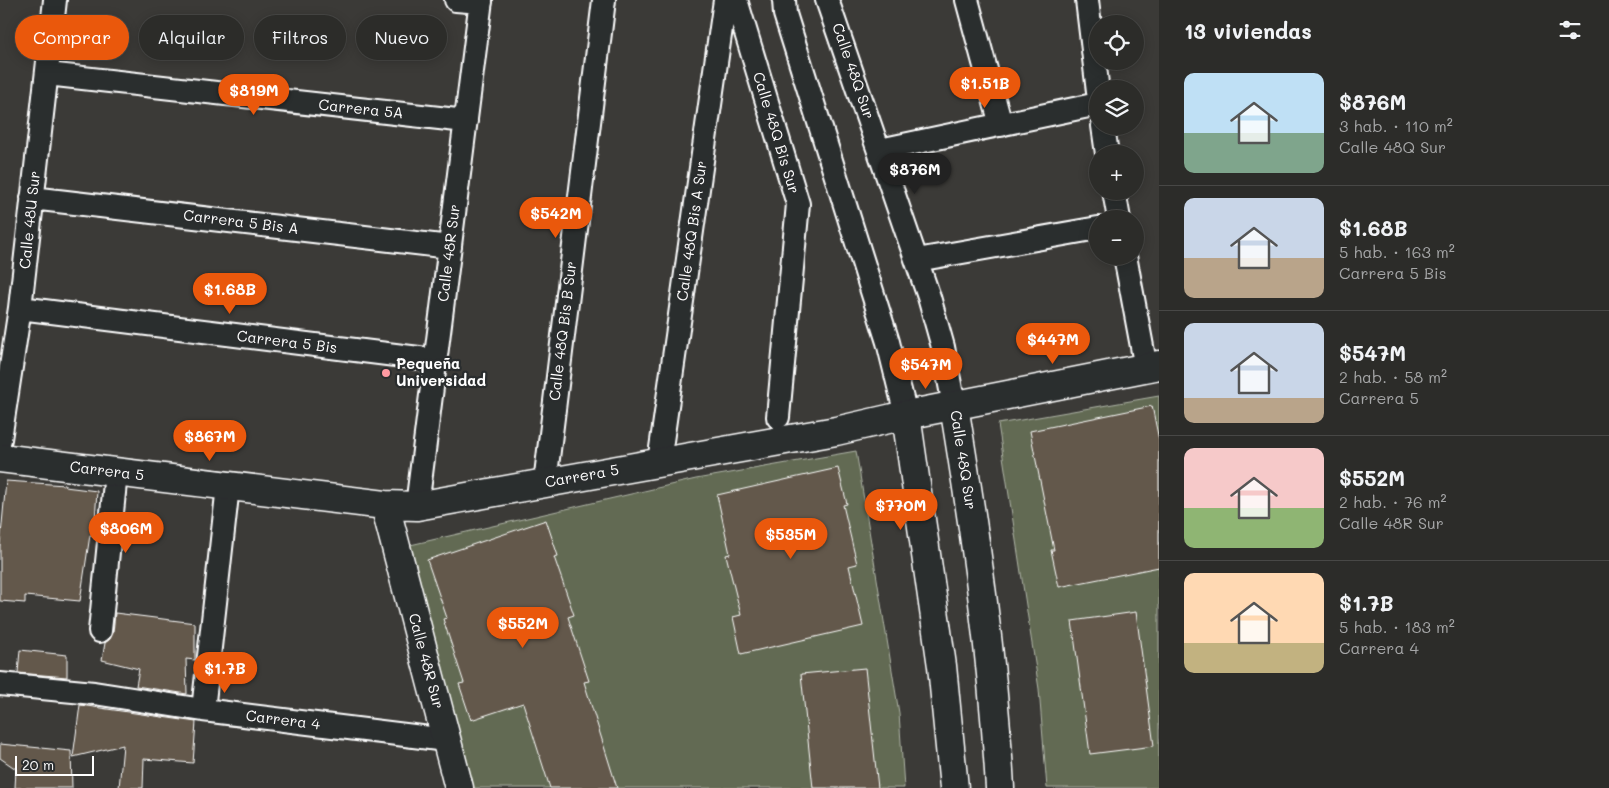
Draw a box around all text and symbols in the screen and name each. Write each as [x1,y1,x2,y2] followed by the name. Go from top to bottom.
[15,15,129,60] chip: Comprar
[139,15,244,60] chip: Alquilar
[254,15,346,60] chip: Filtros
[356,15,447,60] chip: Nuevo
[1089,15,1144,265] map controls
[1089,15,1144,70] button: locate
[1556,16,1584,44] icon: filters
[1184,17,1312,44] text: 13 viviendas
[828,20,880,121] street label: Calle 48Q Sur
[944,66,1026,109] pin: $1.51B
[749,69,805,196] street label: Calle 48Q Bis Sur
[960,72,1010,93] text: $1.51B
[219,74,289,116] pin: $819M
[229,79,279,100] text: $819M
[1089,80,1144,135] button: layers
[1339,88,1406,115] text: $876M
[1224,93,1284,153] icon: home
[318,94,405,122] street label: Carrera 5A
[1339,115,1453,136] text: 3 hab. · 110 m²
[1339,136,1446,157] text: Calle 48Q Sur
[1089,145,1144,200] button: +
[880,152,950,195] pin: $876M
[889,158,941,179] text: $876M
[671,159,711,302] street label: Calle 48Q Bis A Sur
[14,170,44,270] street label: Calle 48U Sur
[521,196,591,239] pin: $542M
[530,202,582,223] text: $542M
[432,203,464,303] street label: Calle 48R Sur
[182,204,300,238] street label: Carrera 5 Bis A
[1089,210,1144,265] button: −
[1339,214,1408,241] text: $1.68B
[1224,218,1284,278] icon: home
[1339,241,1455,262] text: 5 hab. · 163 m²
[544,260,580,402] street label: Calle 48Q Bis B Sur
[1339,262,1447,283] text: Carrera 5 Bis
[189,272,271,315] pin: $1.68B
[204,278,256,299] text: $1.68B
[1018,322,1088,365] pin: $447M
[236,325,338,357] street label: Carrera 5 Bis
[1027,328,1079,349] text: $447M
[1339,339,1406,366] text: $547M
[1224,343,1284,403] icon: home
[891,348,961,390] pin: $547M
[396,353,486,390] place label: Pequeña Universidad
[900,353,952,374] text: $547M
[1339,366,1447,387] text: 2 hab. · 58 m²
[380,367,392,379] marker: Pequeña Universidad
[1339,387,1419,408] text: Carrera 5
[946,409,982,511] street label: Calle 48Q Sur
[175,420,245,462] pin: $867M
[184,425,236,446] text: $867M
[69,456,145,484] street label: Carrera 5
[543,459,620,491] street label: Carrera 5
[1339,464,1405,491] text: $552M
[1224,468,1284,528] icon: home
[866,488,936,531] pin: $770M
[1339,491,1447,512] text: 2 hab. · 76 m²
[876,494,926,515] text: $770M
[91,512,161,554] pin: $806M
[1339,512,1444,533] text: Calle 48R Sur
[100,517,152,538] text: $806M
[756,518,826,560] pin: $535M
[765,523,817,544] text: $535M
[1339,589,1394,616] text: $1.7B
[1224,593,1284,653] icon: home
[488,606,558,649] pin: $552M
[405,611,449,711] street label: Calle 48R Sur
[498,612,548,633] text: $552M
[1339,616,1455,637] text: 5 hab. · 183 m²
[1339,637,1419,658] text: Carrera 4
[190,652,260,694] pin: $1.7B
[204,657,246,678] text: $1.7B
[245,705,322,734] street label: Carrera 4
[15,753,94,776] scale bar
[22,755,54,774] text: 20 m

